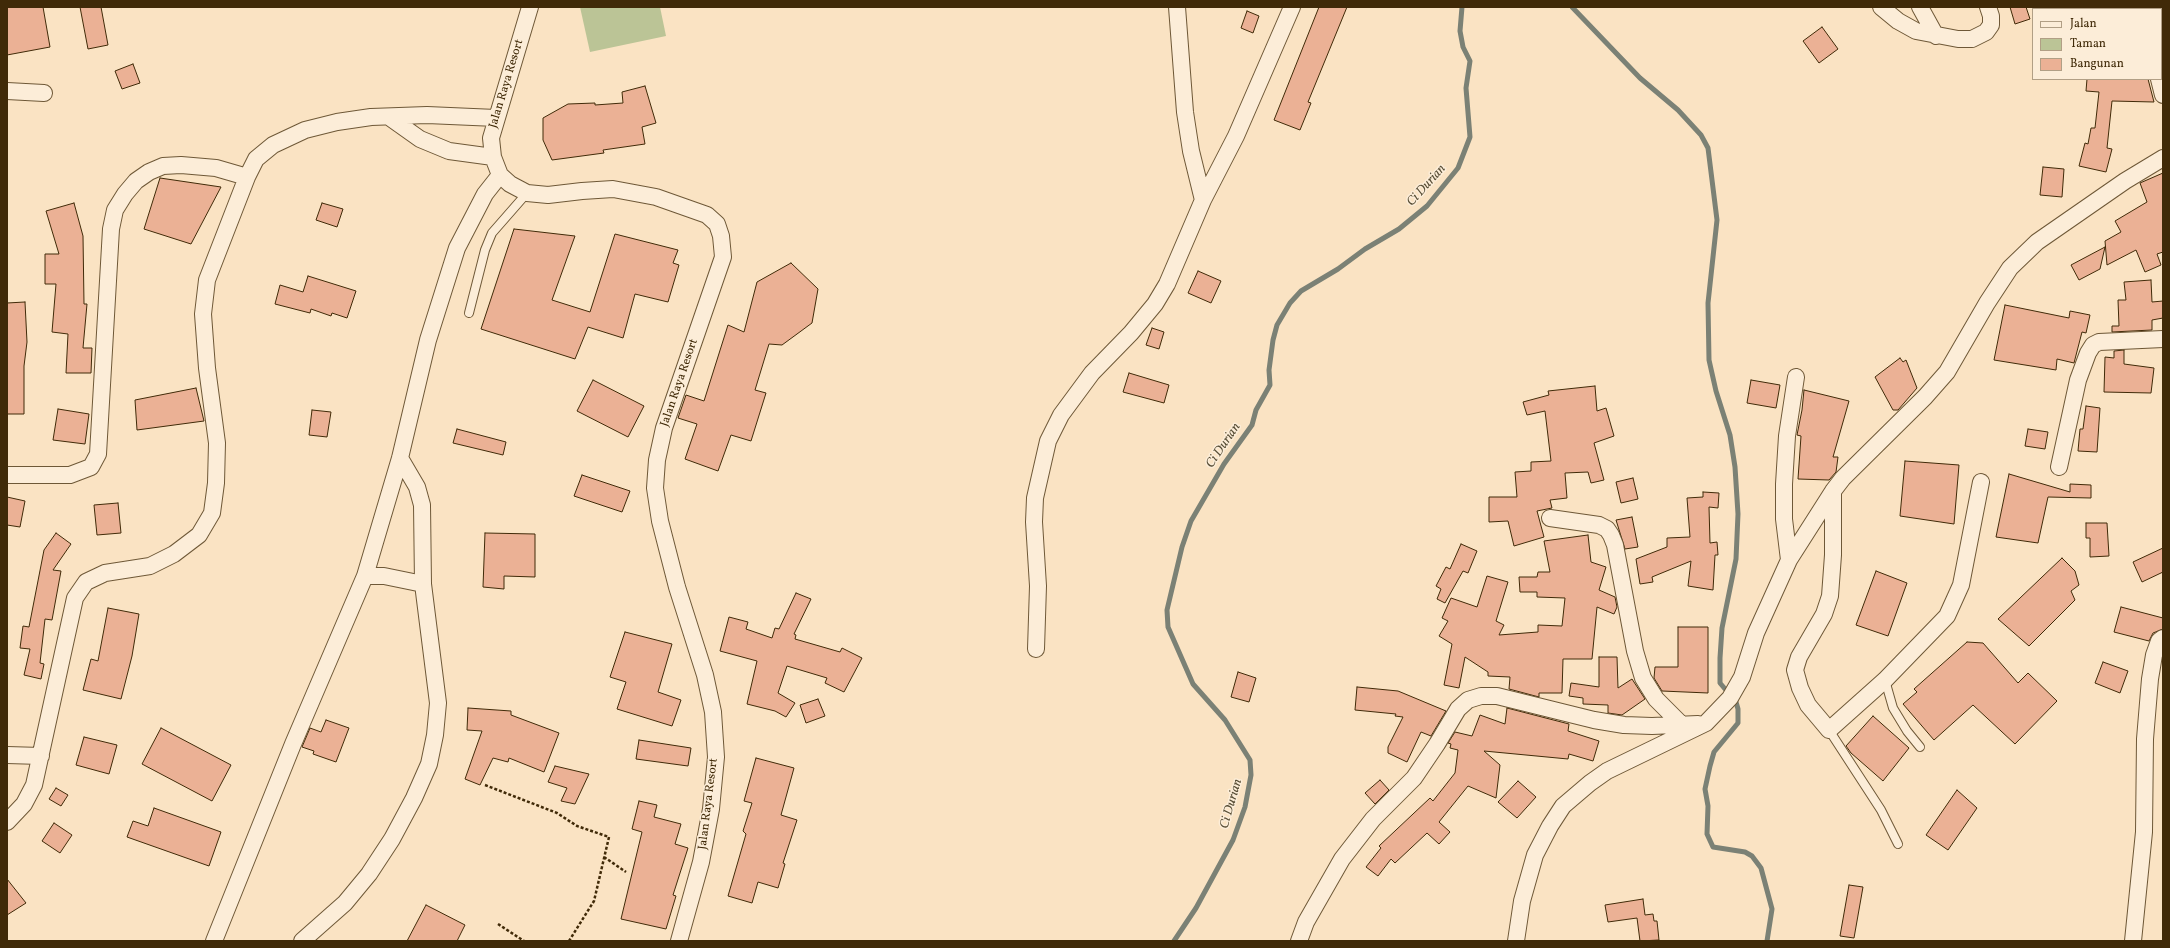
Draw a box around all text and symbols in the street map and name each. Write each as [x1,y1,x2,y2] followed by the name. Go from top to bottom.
[2032,8,2162,80] legend
[2070,16,2097,32] text: Jalan
[2070,36,2106,52] text: Taman
[487,38,527,130] street label: Jalan Raya Resort
[2070,56,2124,72] text: Bangunan
[1404,162,1450,210] water label: Ci Durian
[658,337,702,429] street label: Jalan Raya Resort
[1203,421,1245,471] water label: Ci Durian
[696,757,722,851] street label: Jalan Raya Resort
[1217,777,1247,831] water label: Ci Durian

